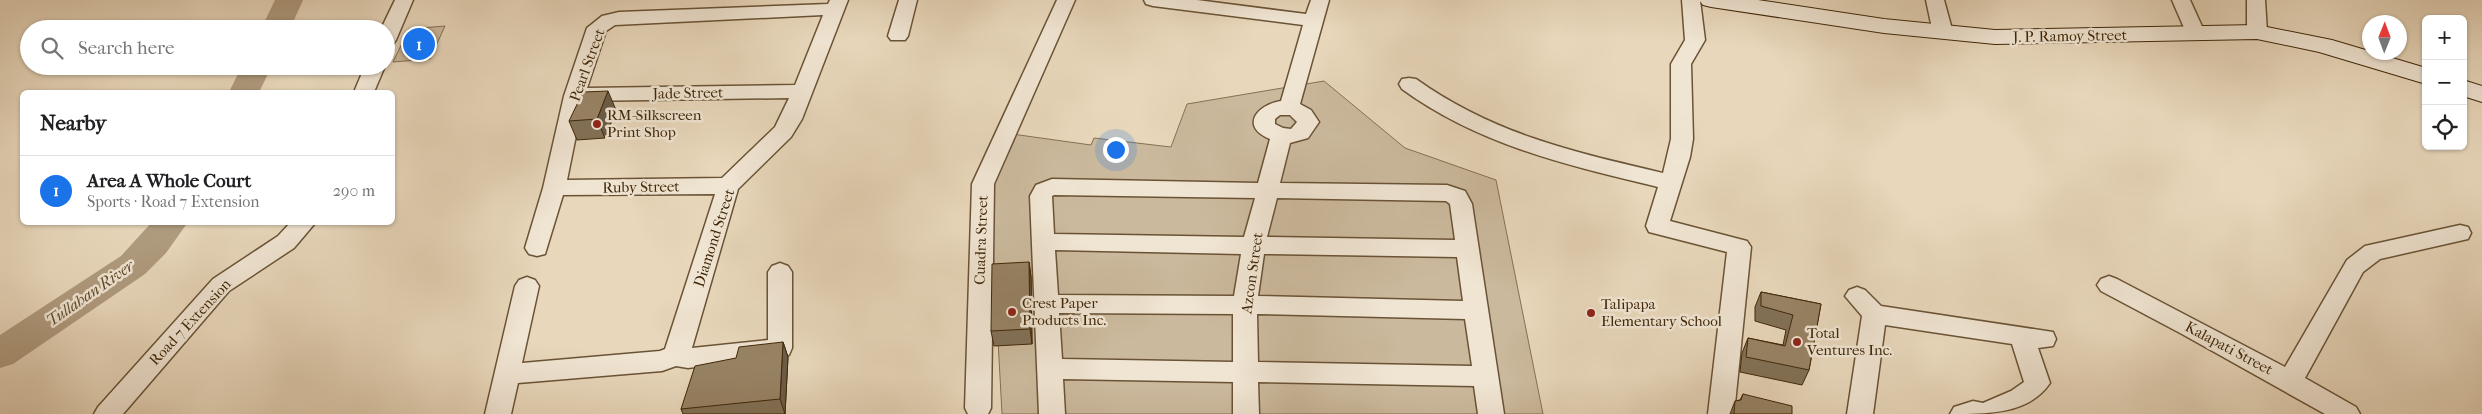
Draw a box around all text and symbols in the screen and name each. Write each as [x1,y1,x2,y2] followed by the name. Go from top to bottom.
[2362,15,2407,60] north arrow
[2422,15,2467,150] map controls
[2422,15,2467,60] button: +
[20,20,395,75] search box
[403,25,435,63] pin: 1
[565,25,609,104] street label: Pearl Street
[2012,26,2128,46] street label: J. P. Ramoy Street
[38,34,66,62] icon: search
[78,37,174,59] text: Search here
[2422,60,2467,105] button: −
[652,83,724,103] street label: Jade Street
[2422,105,2467,150] button: locate
[607,106,702,141] place label: RM-Silkscreen Print Shop
[40,111,106,135] text: Nearby
[591,118,603,130] marker: RM-Silkscreen Print Shop
[1103,137,1129,163] your location
[87,170,251,192] text: Area A Whole Court
[602,177,680,197] street label: Ruby Street
[53,181,59,200] text: 1
[333,181,375,200] text: 290 m
[690,186,739,289] street label: Diamond Street
[87,192,260,211] text: Sports · Road 7 Extension
[970,194,992,285] street label: Cuadra Street
[1237,231,1267,316] street label: Azcon Street
[43,255,139,330] water label: Tullahan River
[145,275,235,369] street label: Road 7 Extension
[1022,294,1106,329] place label: Crest Paper Products Inc.
[1601,295,1722,330] place label: Talipapa Elementary School
[1006,306,1018,318] marker: Crest Paper Products Inc.
[1585,307,1597,319] marker: Talipapa Elementary School
[2182,317,2277,379] street label: Kalapati Street
[1806,324,1892,359] place label: Total Ventures Inc.
[1791,336,1803,348] marker: Total Ventures Inc.

